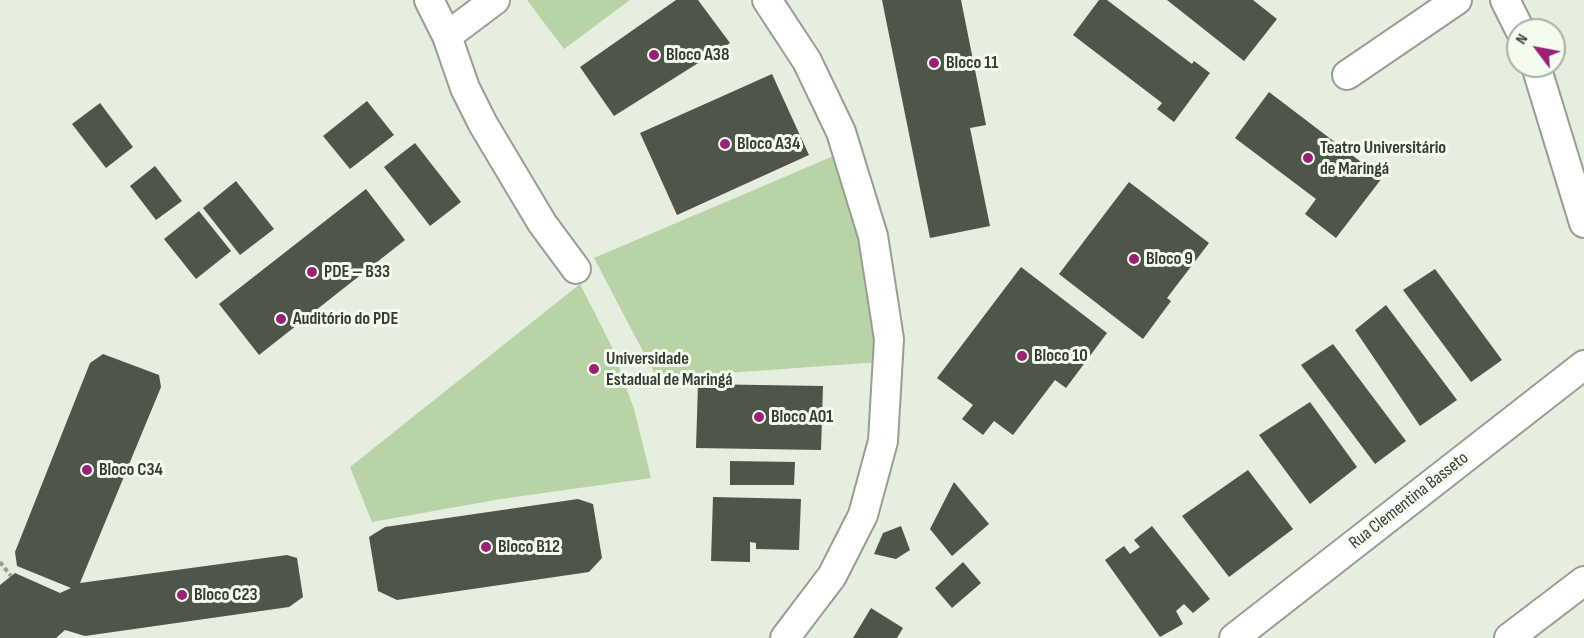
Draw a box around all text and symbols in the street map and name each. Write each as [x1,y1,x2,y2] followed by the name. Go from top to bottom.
[1506,18,1566,78] north arrow
[1512,31,1532,48] text: N
[666,44,729,66] place label: Bloco A38
[647,48,661,62] marker: Bloco A38
[946,52,998,74] place label: Bloco 11
[927,56,941,70] marker: Bloco 11
[737,133,800,155] place label: Bloco A34
[718,137,732,151] marker: Bloco A34
[1320,137,1446,180] place label: Teatro Universitário de Maringá
[1301,151,1315,165] marker: Teatro Universitário de Maringá
[1146,248,1193,270] place label: Bloco 9
[1127,252,1141,266] marker: Bloco 9
[324,261,390,283] place label: PDE – B33
[305,265,319,279] marker: PDE – B33
[293,308,398,330] place label: Auditório do PDE
[274,312,288,326] marker: Auditório do PDE
[1034,345,1088,367] place label: Bloco 10
[606,348,733,391] place label: Universidade Estadual de Maringá
[1015,349,1029,363] marker: Bloco 10
[587,362,601,376] marker: Universidade Estadual de Maringá
[771,406,833,428] place label: Bloco A01
[752,410,766,424] marker: Bloco A01
[1345,448,1473,554] street label: Rua Clementina Basseto
[99,459,163,481] place label: Bloco C34
[80,463,94,477] marker: Bloco C34
[498,536,560,558] place label: Bloco B12
[479,540,493,554] marker: Bloco B12
[194,584,258,606] place label: Bloco C23
[175,588,189,602] marker: Bloco C23

